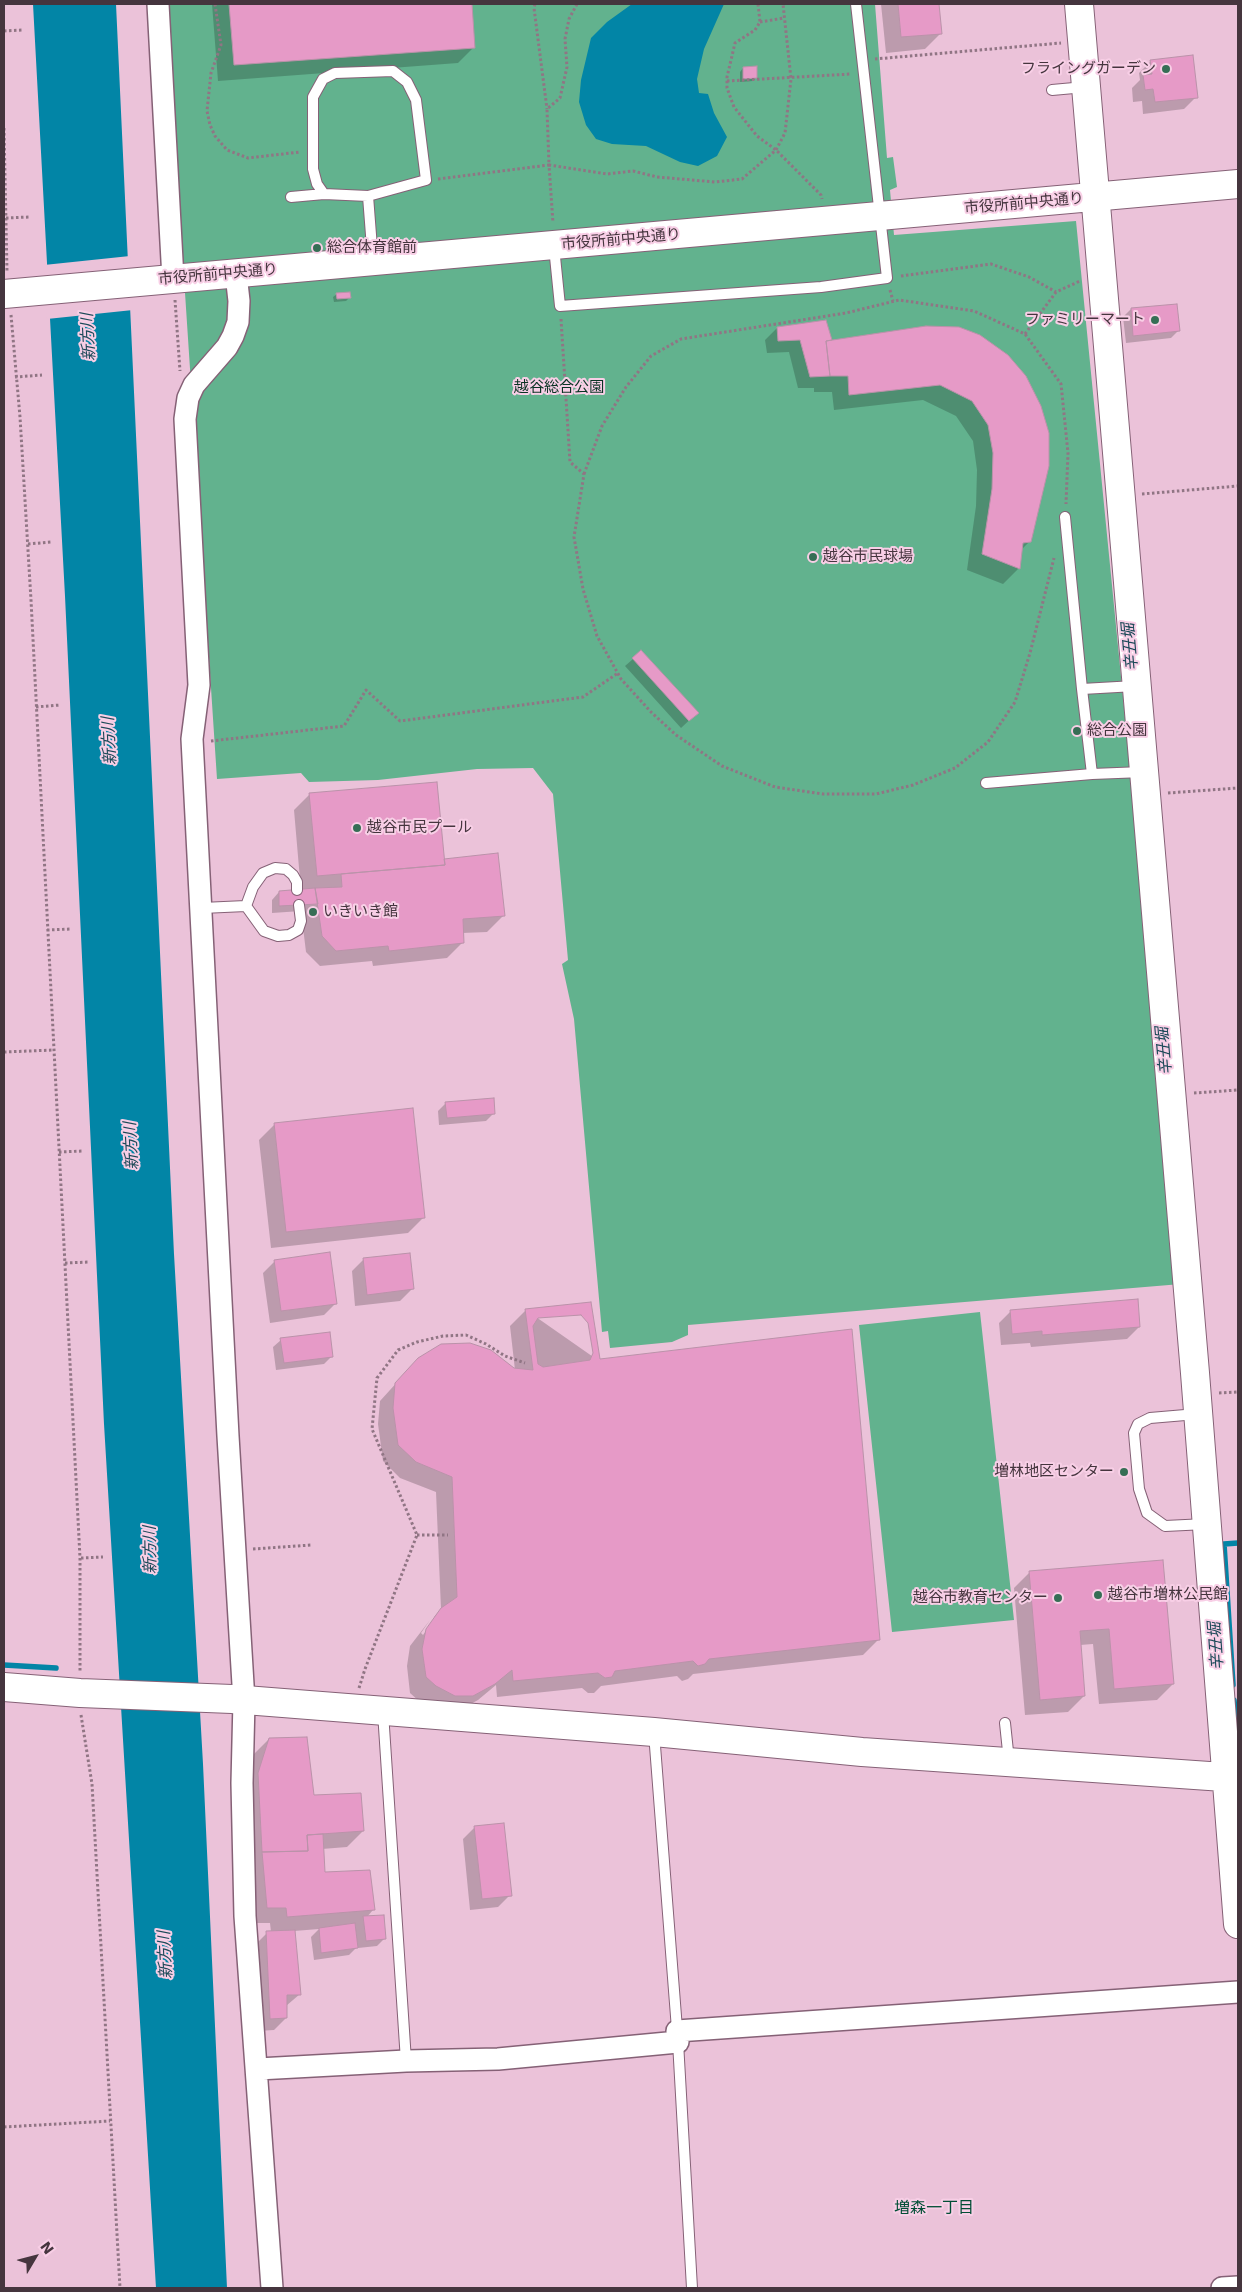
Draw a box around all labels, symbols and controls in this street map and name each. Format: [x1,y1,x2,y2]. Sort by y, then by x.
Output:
place label: フライングガーデン [1021,60,1156,78]
marker: フライングガーデン [1160,63,1172,75]
street label: 市役所前中央通り [963,190,1085,218]
street label: 市役所前中央通り [560,226,682,254]
place label: 総合体育館前 [327,239,417,257]
marker: 総合体育館前 [311,242,323,254]
street label: 市役所前中央通り [157,261,279,289]
place label: ファミリーマート [1025,311,1145,329]
water label: 新方川 [78,313,100,361]
marker: ファミリーマート [1149,314,1161,326]
park label: 越谷総合公園 [514,379,604,397]
place label: 越谷市民球場 [823,548,913,566]
marker: 越谷市民球場 [807,551,819,563]
water label: 辛丑堀 [1119,622,1143,672]
water label: 新方川 [99,717,121,765]
place label: 総合公園 [1087,722,1147,740]
marker: 総合公園 [1071,725,1083,737]
place label: 越谷市民プール [367,819,472,837]
marker: 越谷市民プール [351,822,363,834]
place label: いきいき館 [323,903,398,921]
marker: いきいき館 [307,906,319,918]
water label: 辛丑堀 [1153,1026,1177,1076]
water label: 新方川 [121,1122,143,1170]
place label: 増林地区センター [994,1463,1114,1481]
marker: 増林地区センター [1118,1466,1130,1478]
water label: 新方川 [141,1526,161,1574]
place label: 越谷市増林公民館 [1108,1586,1228,1604]
place label: 越谷市教育センター [913,1589,1048,1607]
marker: 越谷市増林公民館 [1092,1589,1104,1601]
marker: 越谷市教育センター [1052,1592,1064,1604]
water label: 辛丑堀 [1206,1621,1228,1671]
water label: 新方川 [155,1931,177,1979]
district label: 増森一丁目 [894,2199,974,2219]
north arrow [10,2232,60,2282]
text: N [37,2238,57,2257]

